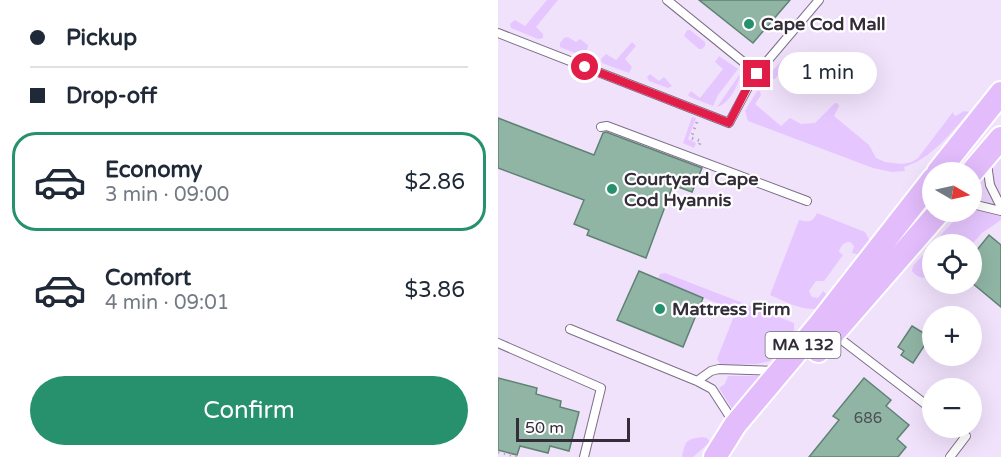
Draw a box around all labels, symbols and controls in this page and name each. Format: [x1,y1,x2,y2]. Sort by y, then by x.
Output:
place label: Cape Cod Mall [761,13,886,35]
marker: Cape Cod Mall [742,17,756,31]
text: Pickup [66,25,137,51]
route start [571,53,598,80]
callout: 1 min [778,53,877,95]
route end [743,60,770,87]
text: 1 min [801,61,854,85]
text: Drop-off [66,83,157,109]
icon: car [33,155,87,209]
text: Economy [105,157,202,183]
north arrow [922,162,982,222]
map controls [922,162,982,438]
place label: Courtyard Cape Cod Hyannis [624,168,758,211]
text: $2.86 [404,169,465,195]
marker: Courtyard Cape Cod Hyannis [605,182,619,196]
text: 3 min · 09:00 [105,183,229,207]
button: locate [922,234,982,294]
icon: car [33,263,87,317]
text: Comfort [105,265,191,291]
text: $3.86 [404,277,465,303]
text: 4 min · 09:01 [105,291,229,315]
place label: Mattress Firm [672,298,790,320]
marker: Mattress Firm [653,302,667,316]
button: + [922,306,982,366]
road number: MA 132 [766,332,840,358]
button: Confirm [30,376,468,445]
button: − [922,378,982,438]
house number: 686 [854,409,882,427]
scale bar [516,415,630,442]
text: 50 m [525,418,564,438]

